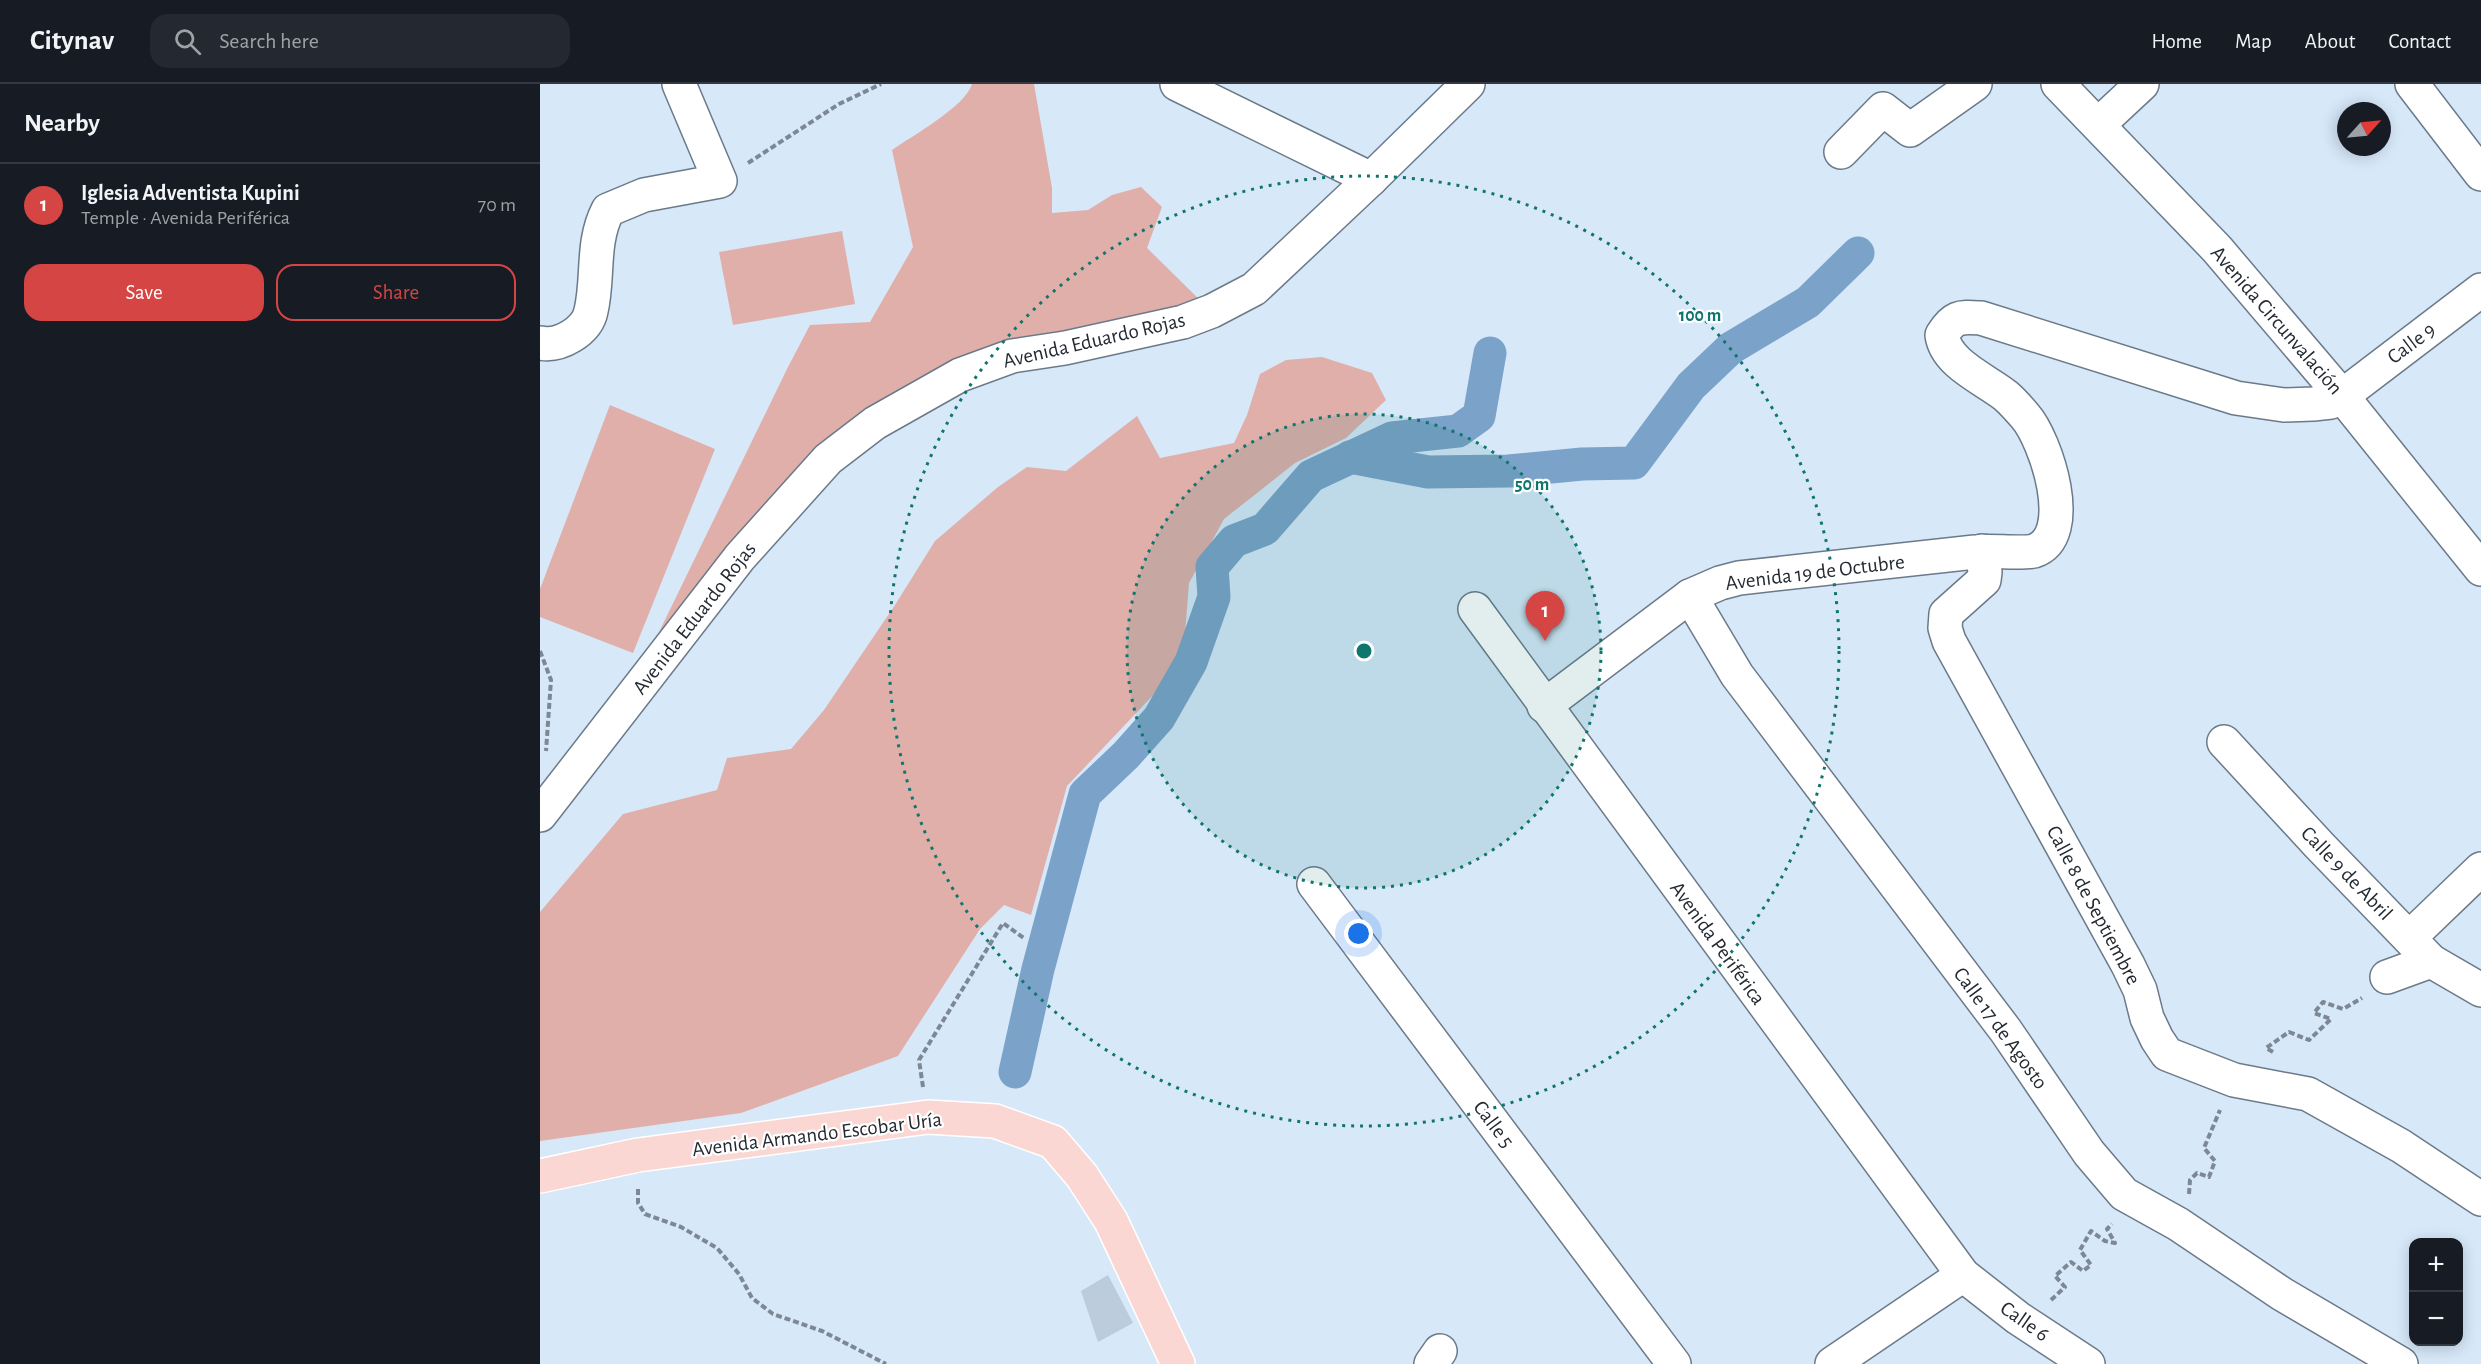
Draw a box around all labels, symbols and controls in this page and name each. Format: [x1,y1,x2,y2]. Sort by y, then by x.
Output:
search box [150,14,570,68]
icon: search [171,25,204,58]
text: Citynav [30,27,114,55]
text: Search here [219,30,319,52]
text: Home [2151,31,2202,52]
text: Map [2235,31,2272,52]
text: About [2305,31,2355,52]
text: Contact [2388,31,2451,52]
north arrow [2337,102,2391,156]
text: Nearby [24,110,100,136]
text: Iglesia Adventista Kupini [81,182,300,204]
text: 1 [40,195,47,215]
text: 70 m [478,195,516,215]
text: Temple · Avenida Periférica [81,208,290,228]
street label: Avenida Circunvalación [2207,242,2347,399]
button: Save [24,264,264,321]
button: Share [276,264,516,321]
text: 100 m [1679,307,1721,325]
street label: Avenida Eduardo Rojas [1001,309,1187,372]
street label: Calle 9 [2383,319,2439,368]
text: 50 m [1515,476,1549,494]
street label: Avenida Eduardo Rojas [629,538,760,698]
street label: Avenida 19 de Octubre [1724,551,1906,594]
pin: 1 [1526,592,1564,641]
centre of rings [1354,641,1374,661]
street label: Calle 8 de Septiembre [2043,822,2144,988]
street label: Calle 9 de Abril [2297,822,2396,924]
street label: Avenida Periférica [1666,878,1769,1009]
your location [1344,919,1373,948]
street label: Calle 17 de Agosto [1950,964,2052,1093]
street label: Calle 5 [1469,1097,1518,1152]
street label: Avenida Armando Escobar Uría [691,1109,943,1160]
map controls [2409,1238,2463,1346]
button: + [2409,1238,2463,1292]
button: − [2409,1292,2463,1346]
street label: Calle 6 [1997,1297,2053,1346]

